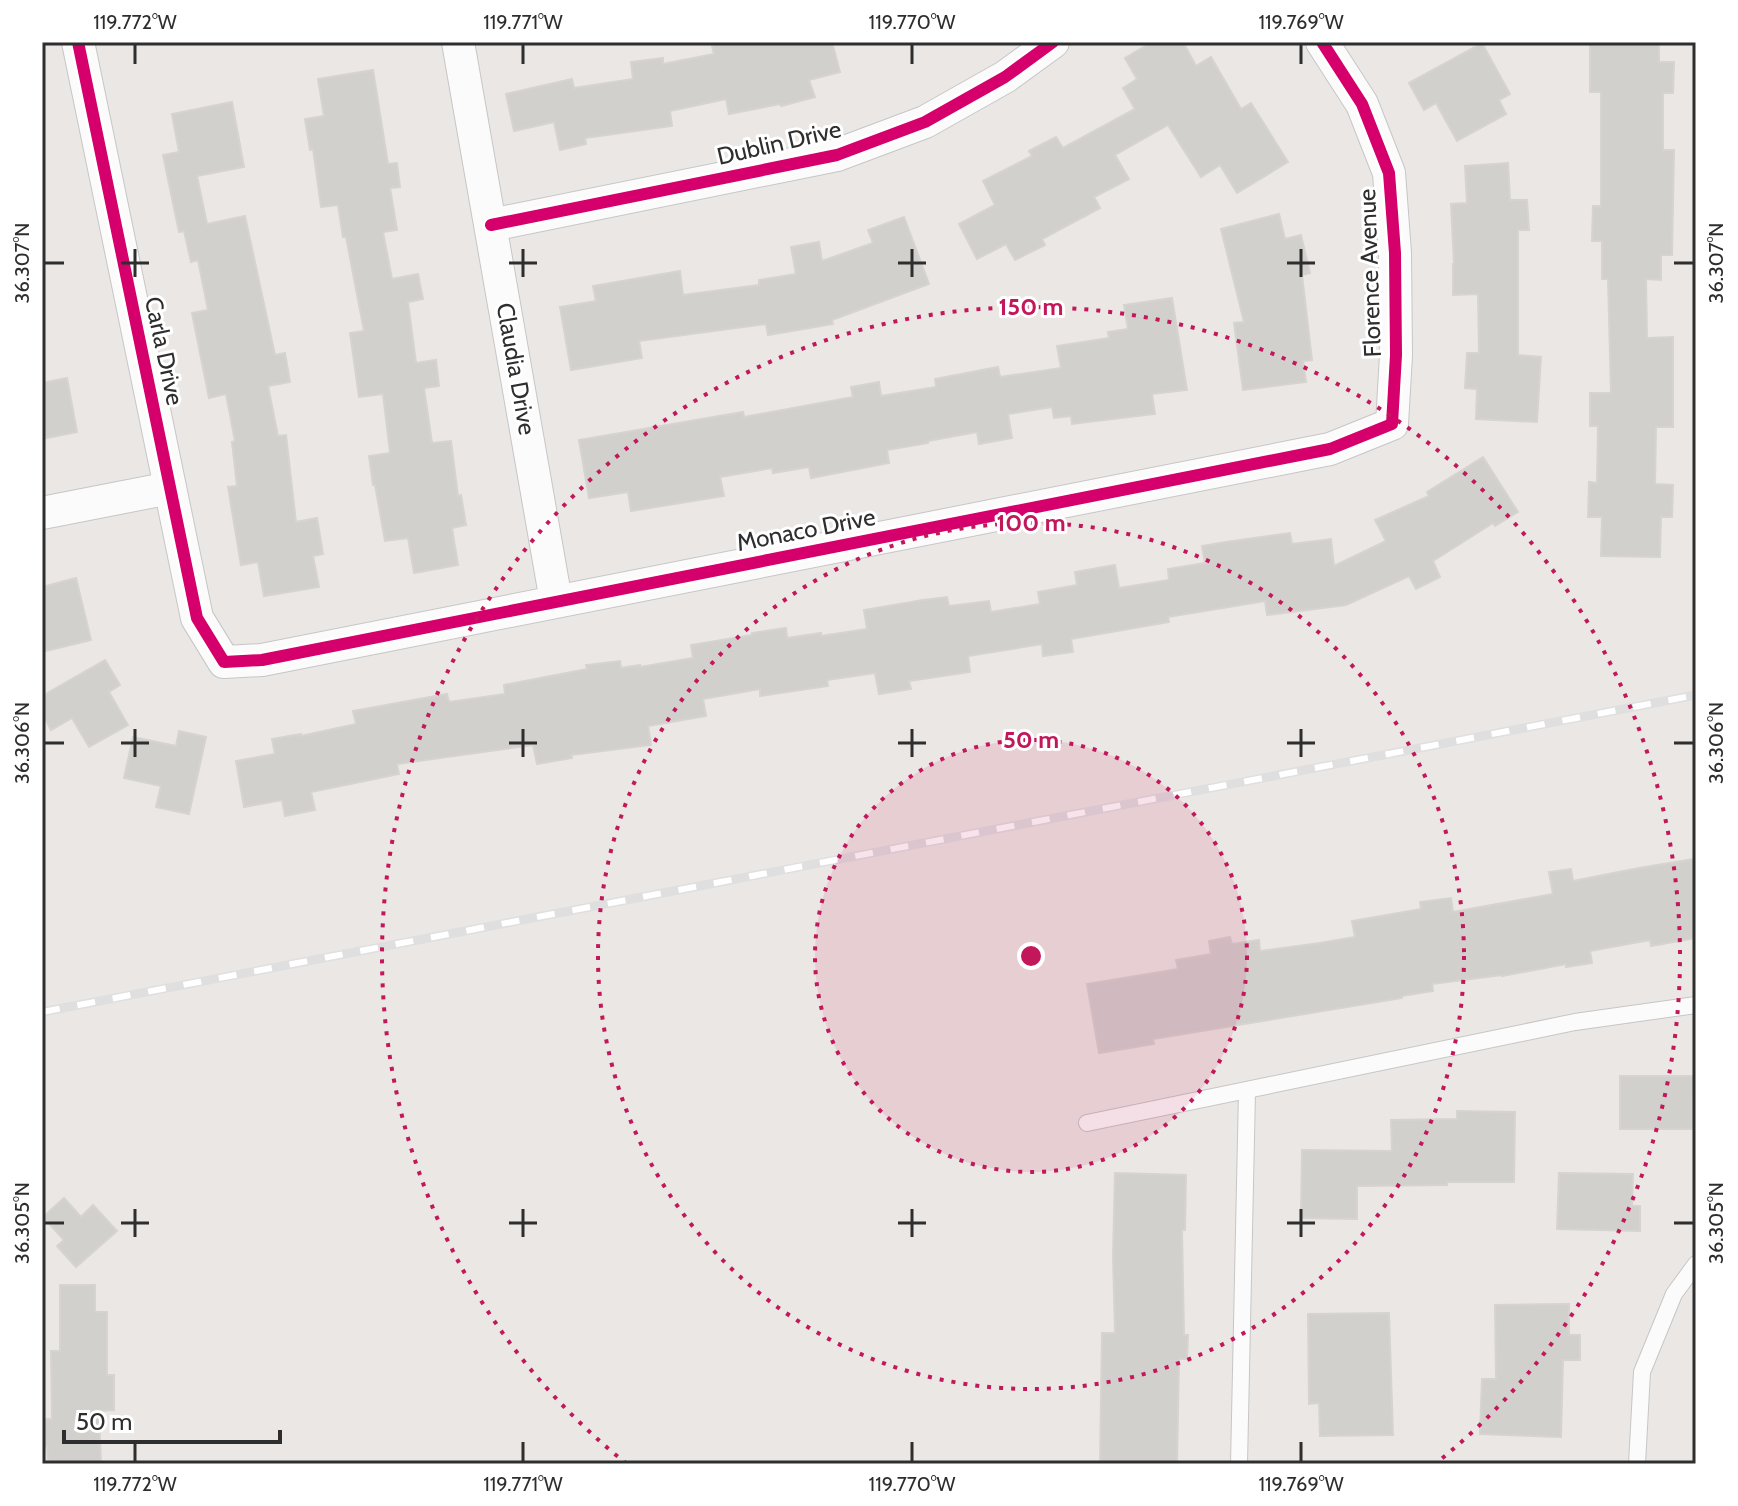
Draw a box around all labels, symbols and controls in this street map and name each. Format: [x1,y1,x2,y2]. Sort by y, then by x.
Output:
text: 119.772°W [93,10,177,34]
text: 119.771°W [483,10,563,34]
text: 119.770°W [869,10,955,34]
text: 119.769°W [1258,10,1344,34]
street label: Dublin Drive [714,114,844,171]
street label: Florence Avenue [1352,188,1387,358]
text: 36.307°N [10,223,34,303]
text: 36.307°N [1704,223,1728,303]
text: 150 m [999,292,1063,321]
street label: Carla Drive [139,294,190,408]
street label: Claudia Drive [491,301,542,437]
street label: Monaco Drive [734,502,878,557]
text: 100 m [996,508,1066,537]
text: 36.306°N [10,702,34,784]
text: 36.306°N [1704,702,1728,784]
text: 50 m [1003,725,1059,754]
centre of rings [1017,942,1045,970]
text: 36.305°N [10,1182,34,1264]
text: 36.305°N [1704,1182,1728,1264]
scale bar [64,1394,280,1444]
text: 50 m [76,1407,132,1436]
text: 119.772°W [93,1472,177,1496]
text: 119.771°W [483,1472,563,1496]
text: 119.770°W [869,1472,955,1496]
text: 119.769°W [1258,1472,1344,1496]

